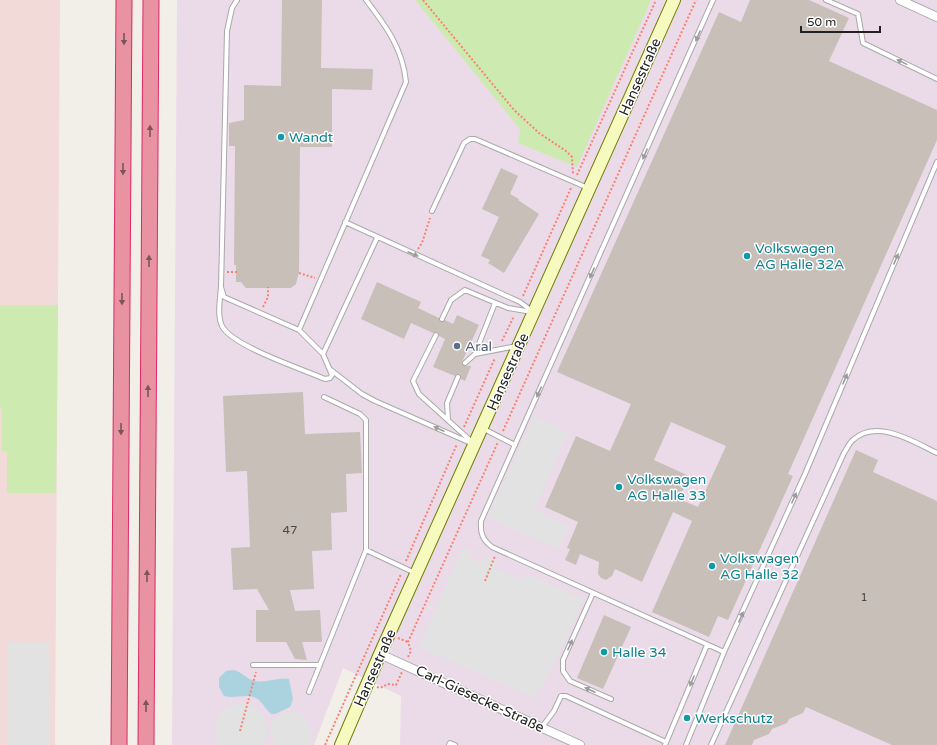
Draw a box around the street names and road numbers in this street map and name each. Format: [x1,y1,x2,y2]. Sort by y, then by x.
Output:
street label: Hansestraße [615,35,665,119]
street label: Hansestraße [483,330,533,414]
street label: Hansestraße [350,626,400,710]
street label: Carl-Giesecke-Straße [413,662,547,736]

